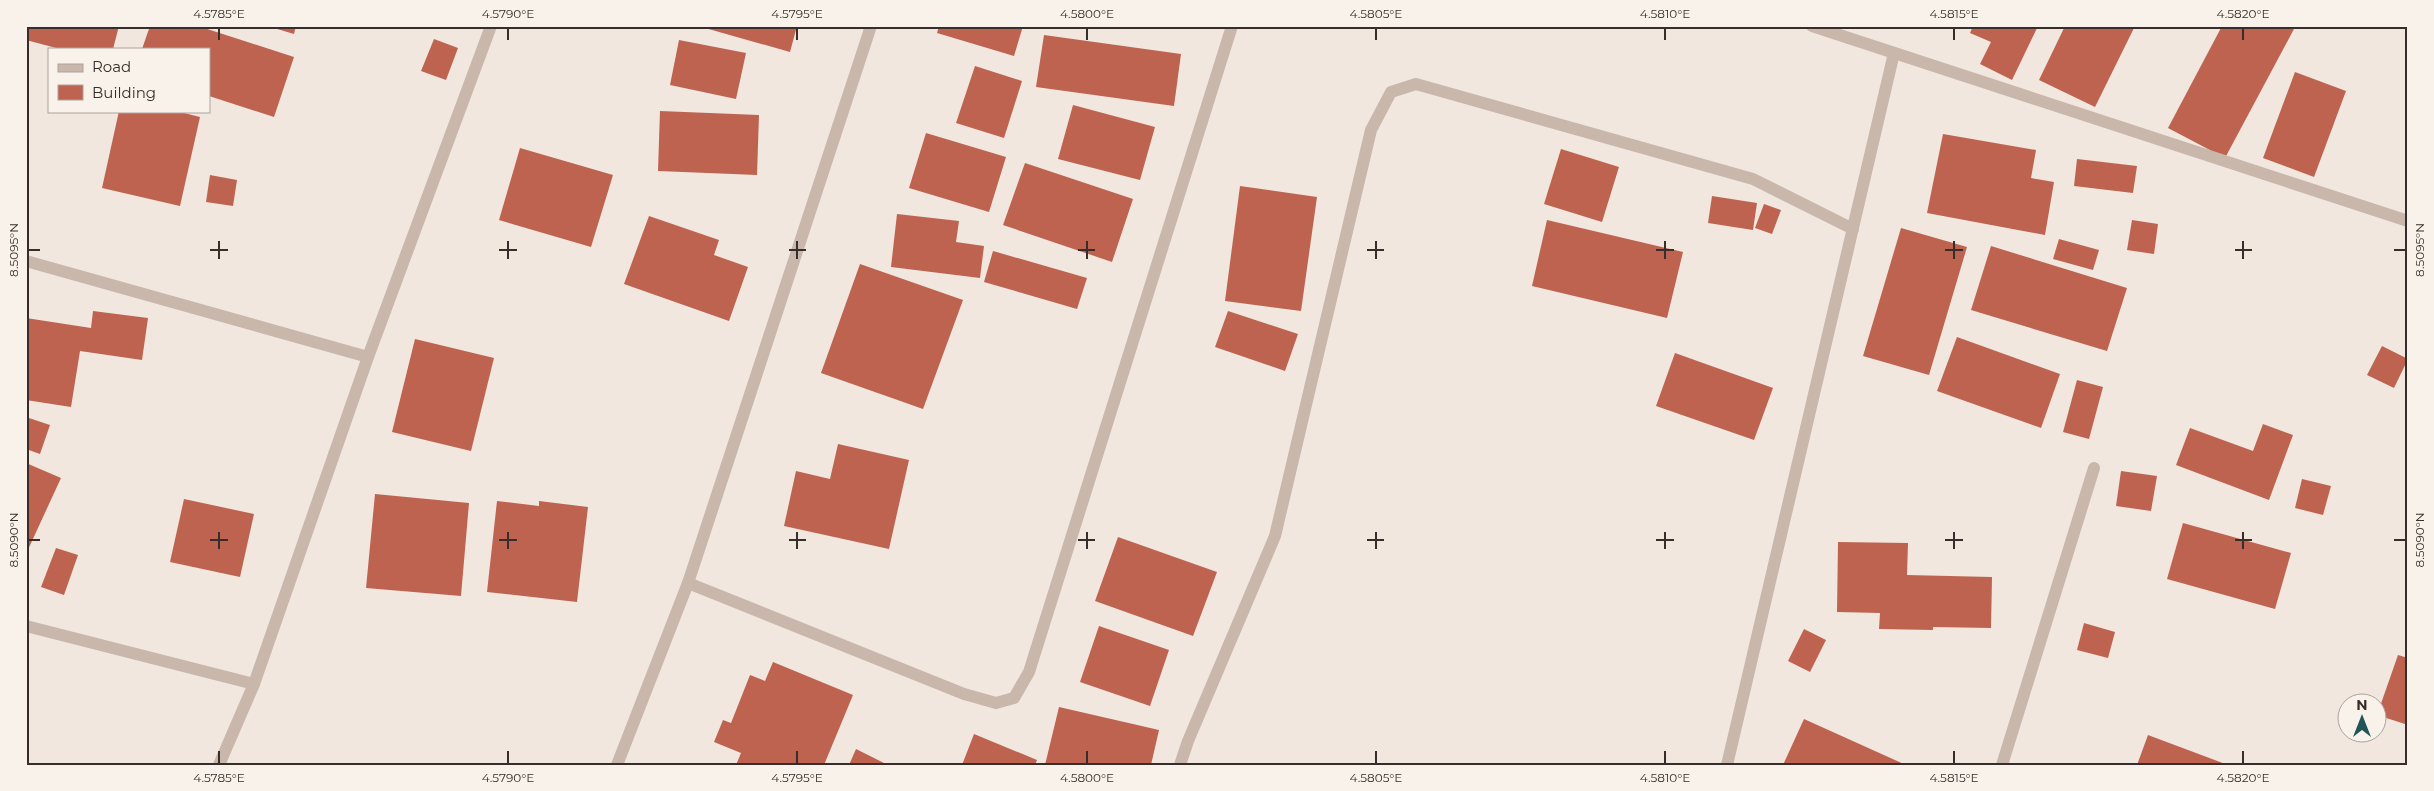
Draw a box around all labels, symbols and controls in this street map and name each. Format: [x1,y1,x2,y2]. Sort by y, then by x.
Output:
text: 4.5785°E [193,6,245,21]
text: 4.5790°E [482,6,534,21]
text: 4.5795°E [771,6,823,21]
text: 4.5800°E [1060,6,1114,21]
text: 4.5805°E [1350,6,1402,21]
text: 4.5810°E [1640,6,1690,21]
text: 4.5815°E [1929,6,1979,21]
text: 4.5820°E [2217,6,2269,21]
legend [48,48,210,112]
text: Road [92,57,131,76]
text: Building [92,83,156,102]
text: 8.5095°N [6,223,21,277]
text: 8.5095°N [2412,223,2427,277]
text: 8.5090°N [6,512,21,568]
text: 8.5090°N [2412,512,2427,568]
north arrow [2336,694,2386,744]
text: N [2356,696,2368,714]
text: 4.5785°E [193,770,245,785]
text: 4.5790°E [482,770,534,785]
text: 4.5795°E [771,770,823,785]
text: 4.5800°E [1060,770,1114,785]
text: 4.5805°E [1350,770,1402,785]
text: 4.5810°E [1640,770,1690,785]
text: 4.5815°E [1929,770,1979,785]
text: 4.5820°E [2217,770,2269,785]

